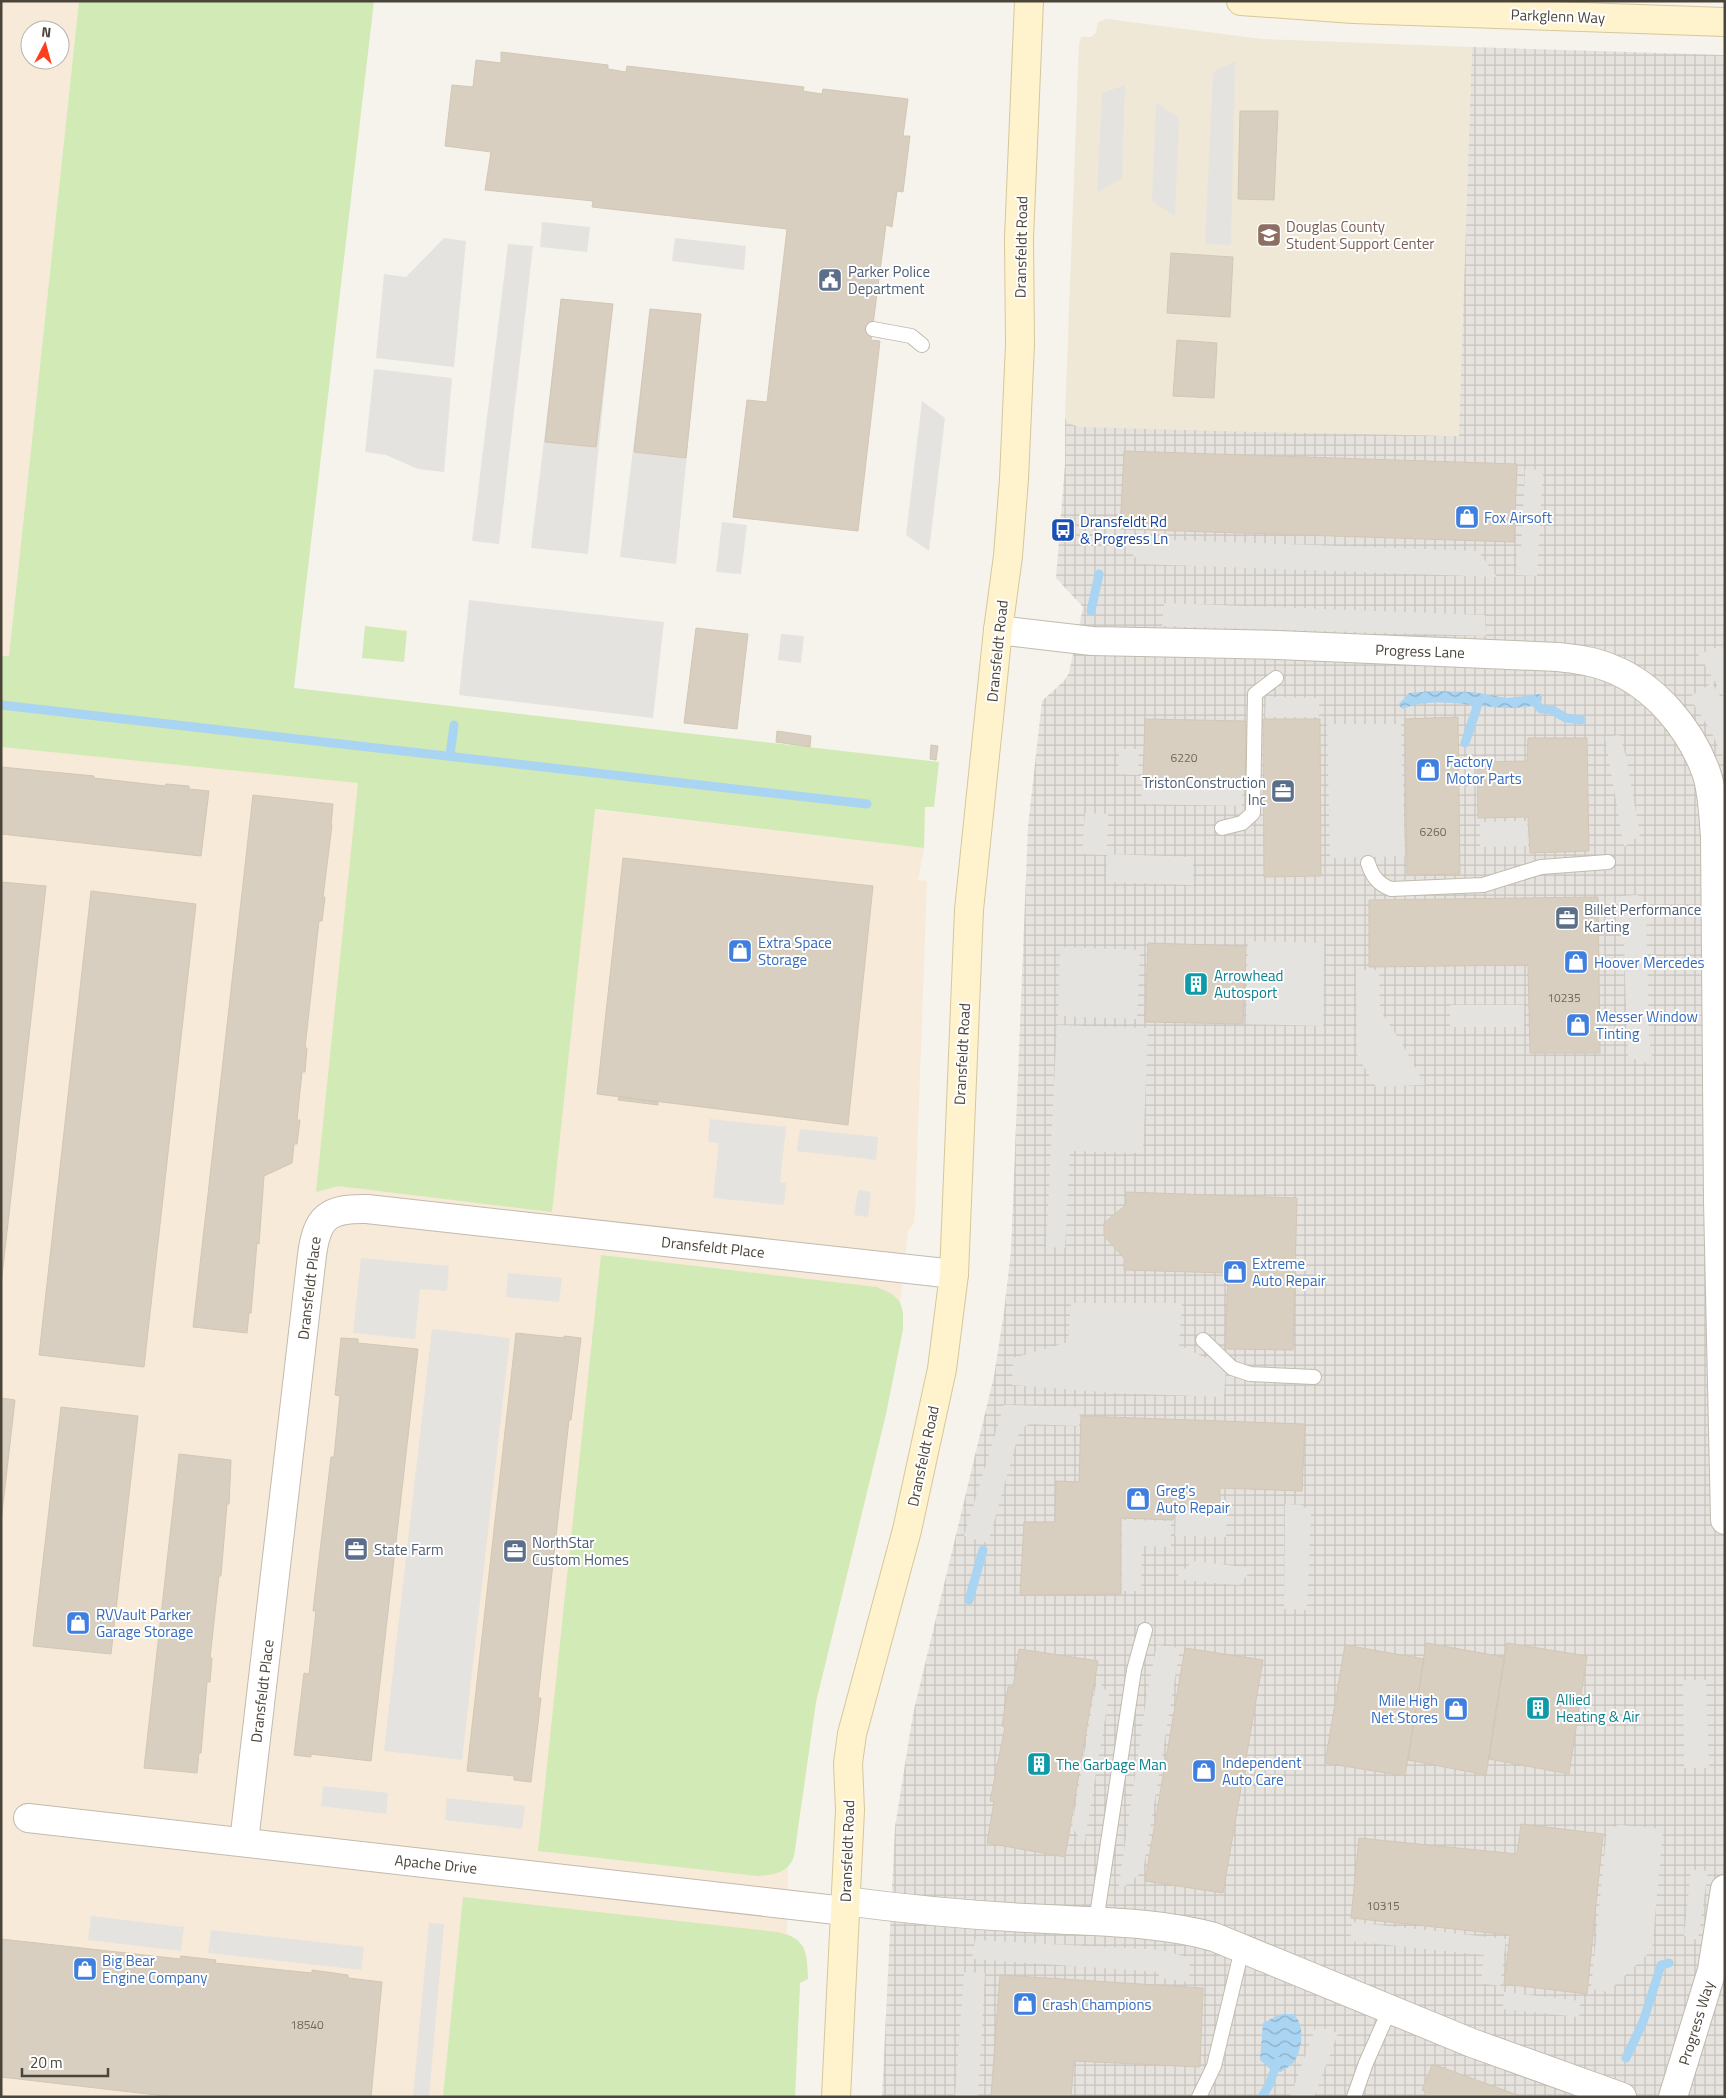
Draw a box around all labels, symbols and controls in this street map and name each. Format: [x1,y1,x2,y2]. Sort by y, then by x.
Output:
street label: Parkglenn Way [1510,3,1606,29]
north arrow [20,20,70,70]
text: N [40,21,52,43]
street label: Dransfeldt Road [1009,196,1033,298]
place label: Douglas County Student Support Center [1286,215,1435,255]
school or university icon: Douglas County Student Support Center [1256,222,1282,248]
place label: Parker Police Department [848,260,930,300]
public building icon: Parker Police Department [817,267,843,293]
shop icon: Fox Airsoft [1454,504,1480,530]
place label: Fox Airsoft [1484,506,1553,529]
place label: Dransfeldt Rd & Progress Ln [1080,510,1168,550]
bus stop icon: Dransfeldt Rd & Progress Ln [1050,517,1076,543]
street label: Dransfeldt Road [980,599,1014,703]
street label: Progress Lane [1375,638,1465,664]
house number: 6220 [1171,748,1198,767]
place label: Factory Motor Parts [1446,750,1522,790]
shop icon: Factory Motor Parts [1415,757,1441,783]
place label: TristonConstruction Inc [1142,771,1266,811]
office icon: TristonConstruction Inc [1270,778,1296,804]
house number: 6260 [1420,822,1447,841]
place label: Billet Performance Karting [1584,898,1701,938]
office icon: Billet Performance Karting [1554,905,1580,931]
place label: Extra Space Storage [758,931,832,971]
shop icon: Extra Space Storage [727,938,753,964]
shop icon: Hoover Mercedes [1563,949,1589,975]
place label: Hoover Mercedes [1594,951,1705,974]
place label: Arrowhead Autosport [1214,964,1284,1004]
building icon: Arrowhead Autosport [1183,971,1209,997]
house number: 10235 [1547,988,1581,1007]
street label: Dransfeldt Road [948,1002,976,1106]
place label: Messer Window Tinting [1596,1005,1698,1045]
shop icon: Messer Window Tinting [1565,1012,1591,1038]
street label: Dransfeldt Place [660,1230,766,1264]
street label: Dransfeldt Place [291,1235,327,1341]
place label: Extreme Auto Repair [1252,1252,1326,1292]
shop icon: Extreme Auto Repair [1222,1259,1248,1285]
street label: Dransfeldt Road [901,1404,945,1508]
place label: Greg's Auto Repair [1156,1479,1230,1519]
shop icon: Greg's Auto Repair [1125,1486,1151,1512]
place label: NorthStar Custom Homes [532,1531,629,1571]
office icon: State Farm [343,1536,369,1562]
place label: State Farm [374,1538,444,1561]
office icon: NorthStar Custom Homes [502,1538,528,1564]
place label: RVVault Parker Garage Storage [96,1603,193,1643]
shop icon: RVVault Parker Garage Storage [65,1610,91,1636]
street label: Dransfeldt Place [244,1638,280,1744]
place label: Allied Heating & Air [1556,1688,1640,1728]
place label: Mile High Net Stores [1371,1689,1438,1729]
building icon: Allied Heating & Air [1525,1695,1551,1721]
shop icon: Mile High Net Stores [1443,1696,1469,1722]
building icon: The Garbage Man [1026,1751,1052,1777]
place label: Independent Auto Care [1222,1751,1302,1791]
place label: The Garbage Man [1056,1753,1167,1776]
shop icon: Independent Auto Care [1191,1758,1217,1784]
street label: Dransfeldt Road [834,1799,860,1903]
street label: Apache Drive [394,1848,478,1880]
house number: 10315 [1366,1896,1400,1915]
place label: Big Bear Engine Company [102,1949,207,1989]
shop icon: Big Bear Engine Company [72,1956,98,1982]
street label: Progress Way [1672,1978,1720,2068]
shop icon: Crash Champions [1012,1991,1038,2017]
place label: Crash Champions [1042,1993,1152,2016]
house number: 18540 [290,2015,324,2034]
scale bar [22,2046,109,2078]
text: 20 m [30,2051,63,2074]

